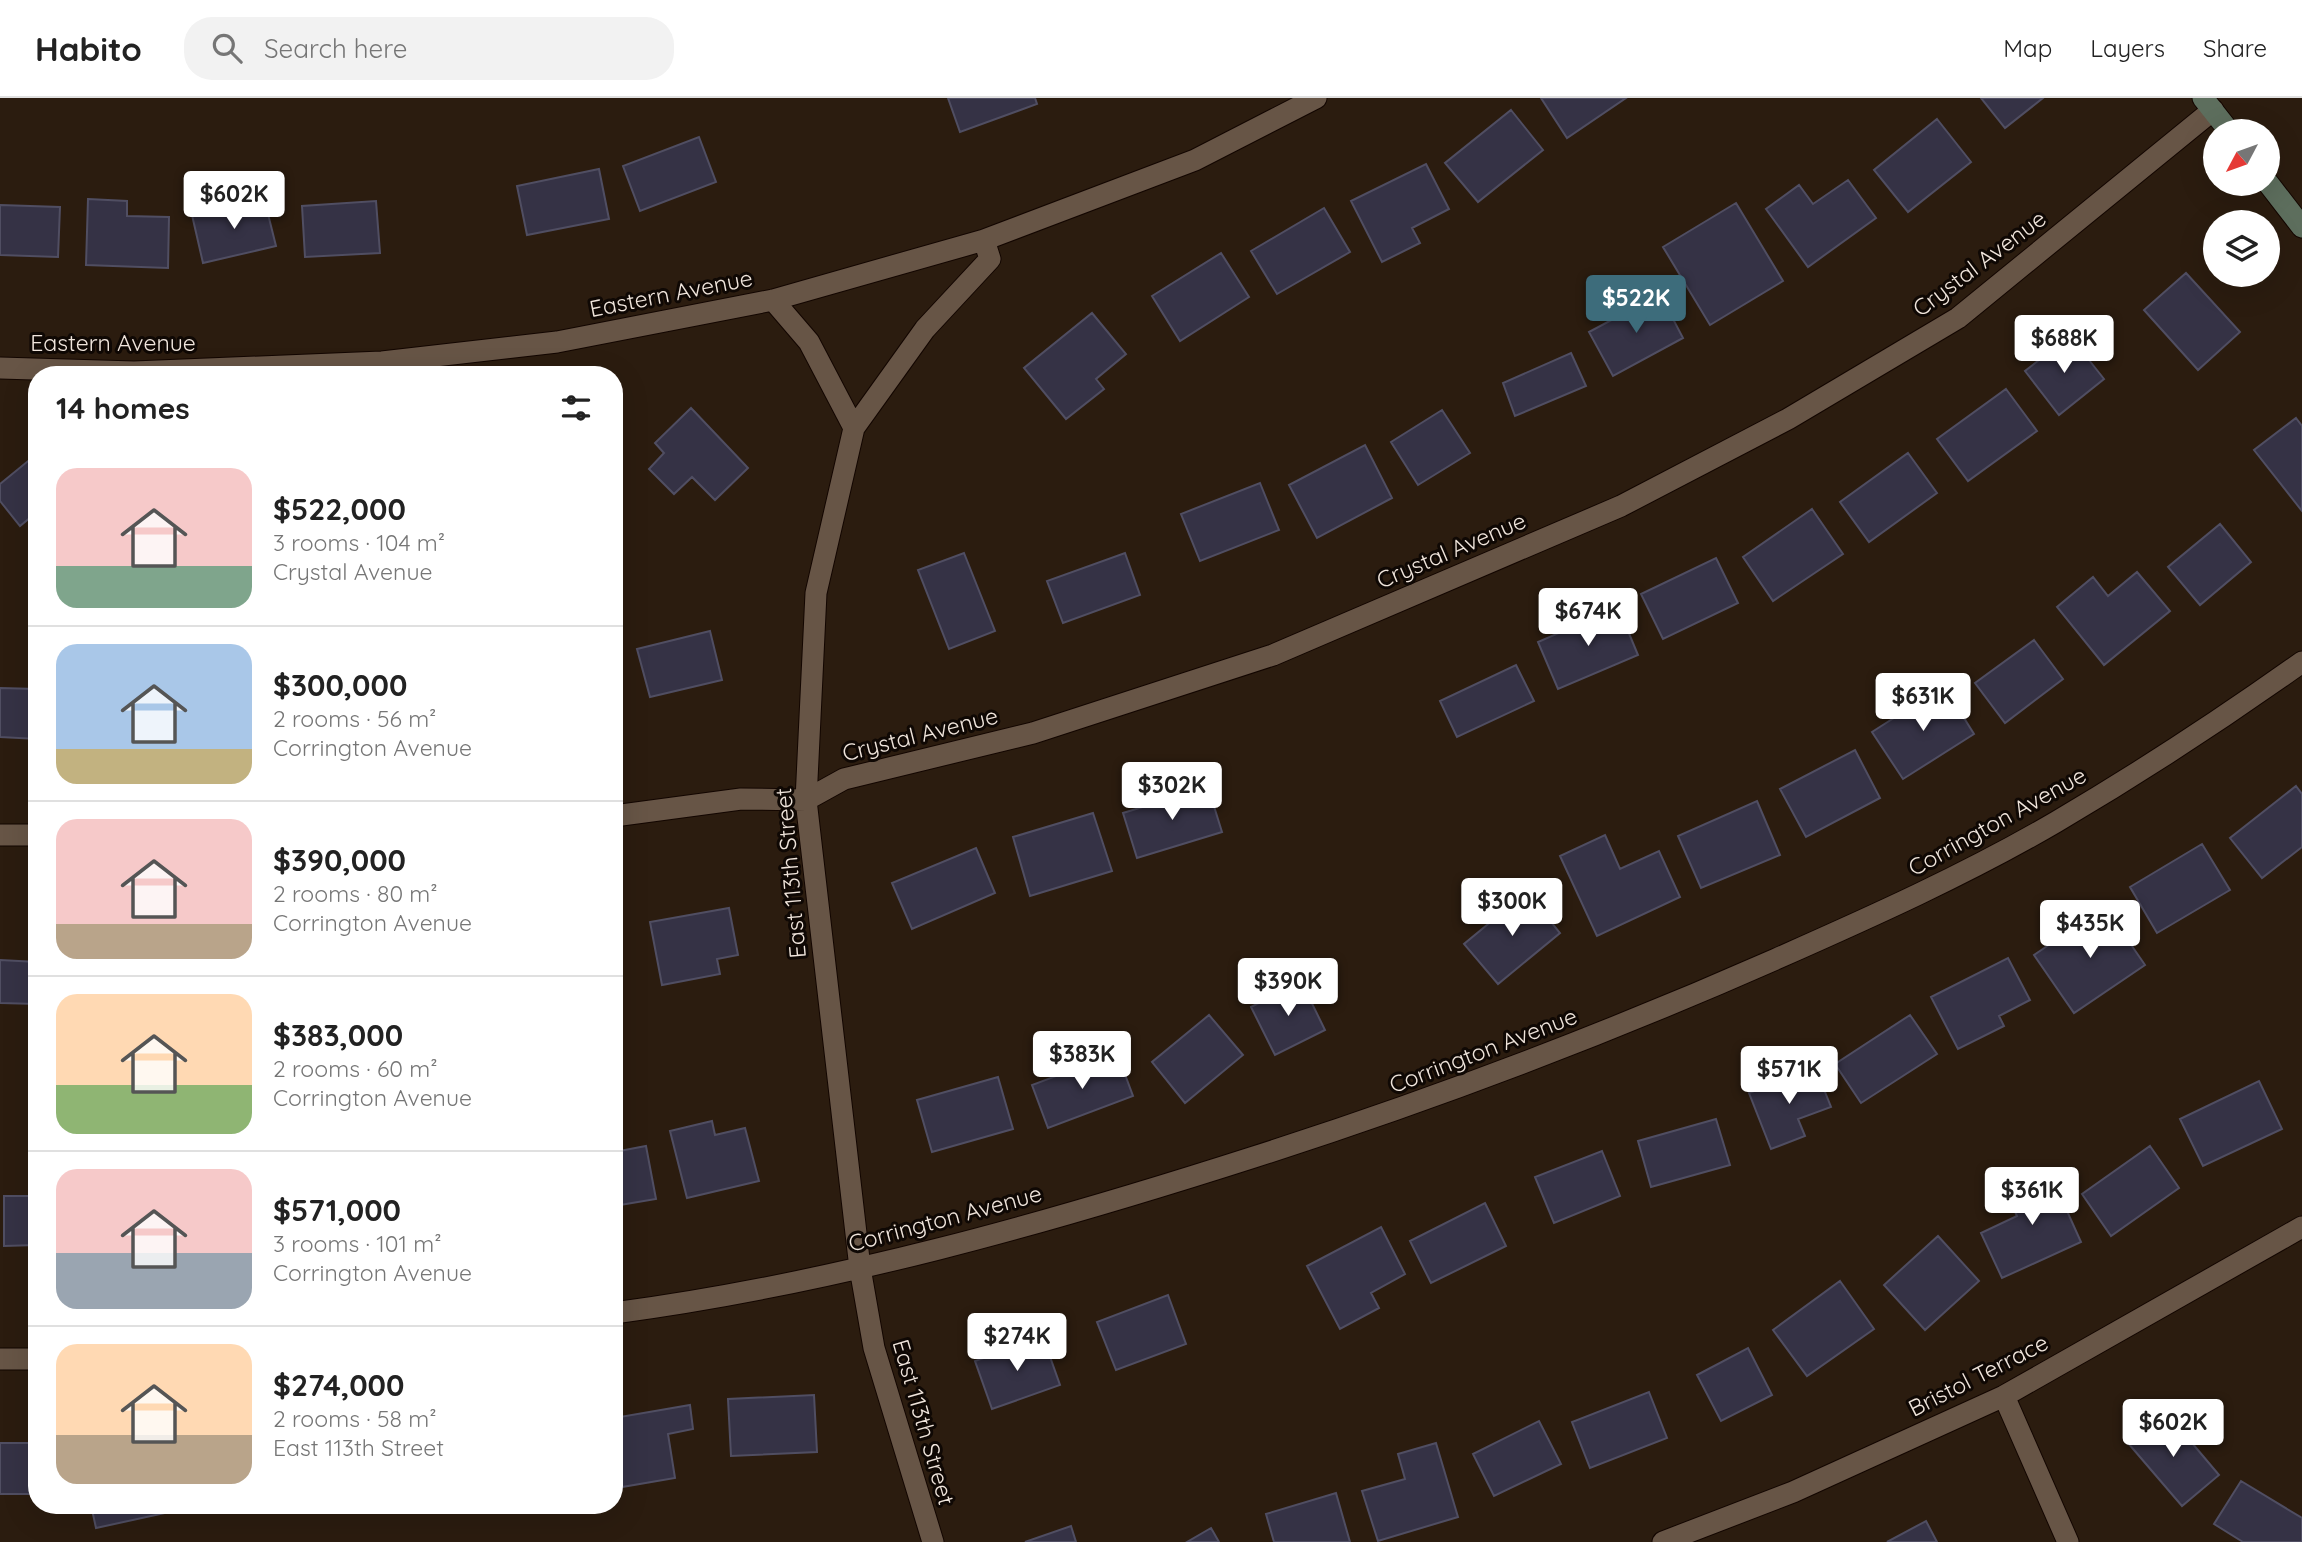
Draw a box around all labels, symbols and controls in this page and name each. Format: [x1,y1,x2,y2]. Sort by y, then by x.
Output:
search box [184,17,674,80]
text: Habito [35,28,142,69]
icon: search [208,29,246,67]
text: Search here [264,32,407,65]
text: Map [2003,33,2052,63]
text: Layers [2090,33,2165,63]
text: Share [2203,33,2267,63]
north arrow [2203,119,2280,196]
map controls [2203,119,2280,287]
pin: $602K [185,172,283,231]
text: $602K [200,179,268,208]
street label: Crystal Avenue [1907,203,2051,323]
button: layers [2203,210,2280,287]
street label: Eastern Avenue [587,263,755,323]
pin: $522K [1587,275,1685,335]
text: $522K [1602,283,1670,312]
pin: $688K [2015,316,2113,375]
text: $688K [2031,323,2097,352]
street label: Eastern Avenue [30,328,196,357]
text: 14 homes [56,389,190,427]
icon: filters [557,389,595,427]
text: $522,000 [273,490,406,528]
icon: home [112,496,196,580]
street label: Crystal Avenue [1372,505,1530,595]
text: 3 rooms · 104 m² [273,528,445,557]
text: Crystal Avenue [273,557,432,586]
pin: $674K [1539,588,1637,648]
text: $674K [1555,596,1621,625]
text: $300,000 [273,666,407,704]
icon: home [112,672,196,756]
pin: $631K [1874,674,1972,733]
text: $631K [1892,681,1954,710]
street label: Crystal Avenue [839,701,1001,767]
text: 2 rooms · 56 m² [273,704,436,733]
text: Corrington Avenue [273,733,472,762]
street label: Corrington Avenue [1903,760,2091,882]
pin: $302K [1123,762,1221,822]
text: $302K [1138,770,1206,799]
street label: East 113th Street [768,786,812,959]
text: $390,000 [273,841,406,879]
icon: home [112,847,196,931]
pin: $300K [1463,878,1561,938]
text: 2 rooms · 80 m² [273,879,438,908]
text: $300K [1477,886,1547,915]
pin: $435K [2041,900,2139,960]
text: Corrington Avenue [273,908,472,937]
text: $435K [2056,908,2124,937]
pin: $390K [1239,958,1337,1018]
text: $390K [1254,966,1322,995]
street label: Corrington Avenue [1385,1001,1581,1099]
text: $383,000 [273,1016,403,1054]
icon: home [112,1022,196,1106]
pin: $383K [1033,1032,1131,1091]
text: $383K [1049,1039,1115,1068]
pin: $571K [1740,1046,1838,1106]
text: 2 rooms · 60 m² [273,1054,438,1083]
text: $571K [1757,1054,1821,1083]
text: Corrington Avenue [273,1083,472,1112]
pin: $361K [1983,1168,2081,1227]
text: $361K [2001,1175,2063,1204]
street label: Corrington Avenue [845,1178,1045,1258]
text: $571,000 [273,1191,401,1229]
icon: home [112,1197,196,1281]
text: 3 rooms · 101 m² [273,1229,442,1258]
text: Corrington Avenue [273,1258,472,1287]
pin: $274K [968,1314,1066,1373]
text: $274K [983,1321,1051,1350]
street label: Bristol Terrace [1903,1327,2053,1423]
street label: East 113th Street [887,1336,962,1508]
text: $274,000 [273,1366,404,1404]
icon: home [112,1372,196,1456]
pin: $602K [2124,1400,2222,1459]
text: 2 rooms · 58 m² [273,1404,436,1433]
text: $602K [2139,1407,2207,1436]
text: East 113th Street [273,1433,444,1462]

